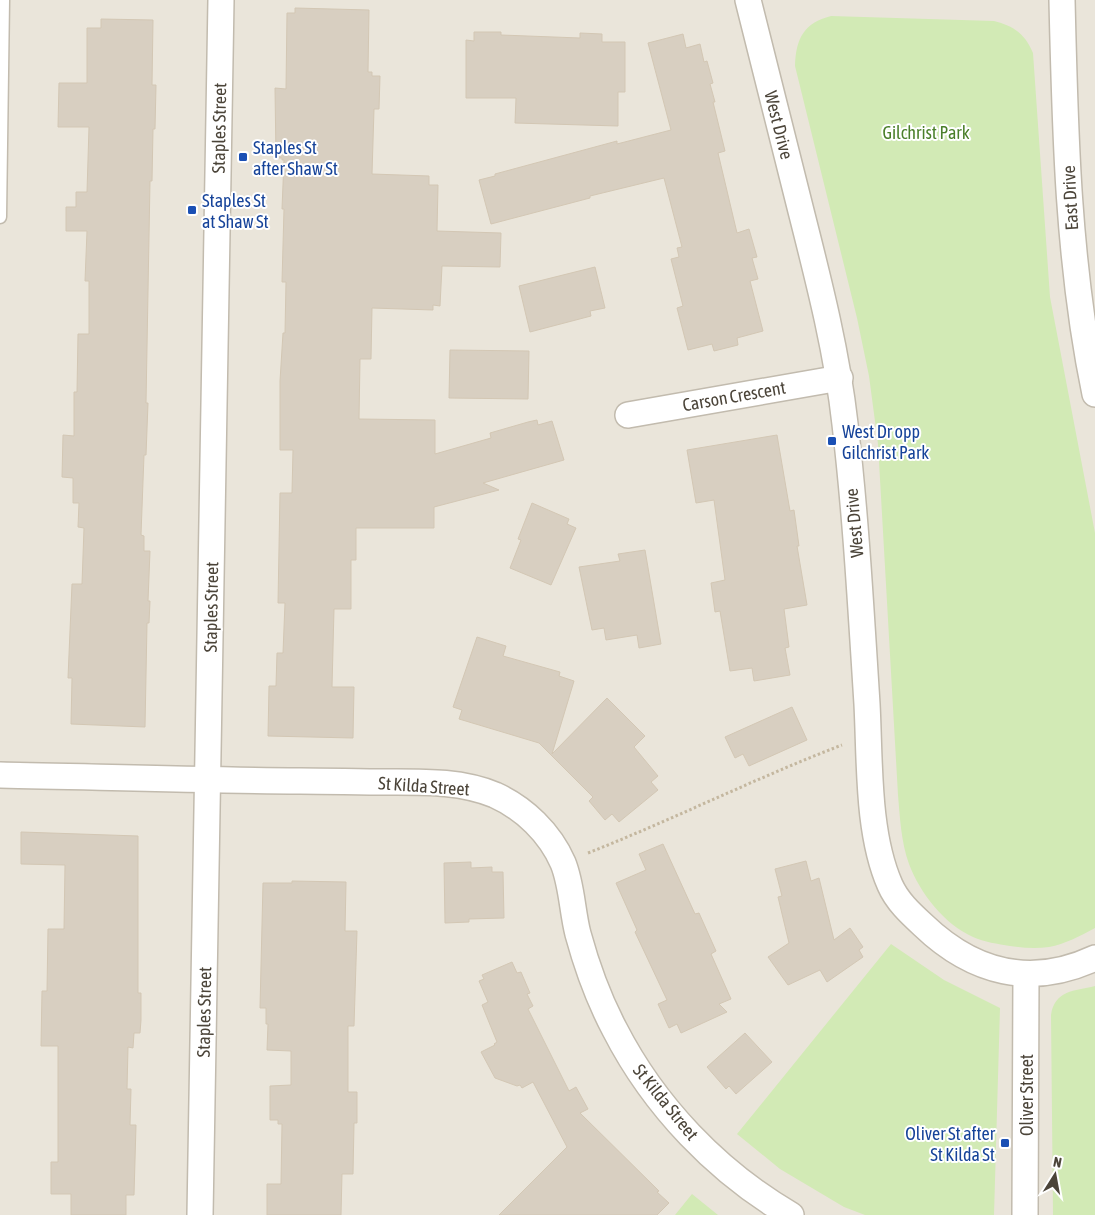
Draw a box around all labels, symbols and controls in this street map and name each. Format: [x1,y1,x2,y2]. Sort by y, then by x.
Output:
street label: Staples Street [208,82,230,174]
street label: West Drive [760,89,798,161]
park label: Gilchrist Park [882,122,970,143]
place label: Staples St after Shaw St [253,137,338,179]
marker: Staples St after Shaw St [237,151,249,163]
street label: East Drive [1058,165,1082,231]
place label: Staples St at Shaw St [202,190,269,232]
marker: Staples St at Shaw St [186,204,198,216]
street label: Carson Crescent [681,377,787,415]
place label: West Dr opp Gilchrist Park [842,421,929,463]
marker: West Dr opp Gilchrist Park [826,435,838,447]
street label: West Drive [841,487,867,559]
street label: Staples Street [200,561,222,653]
street label: St Kilda Street [378,772,470,800]
street label: Staples Street [193,966,215,1058]
street label: Oliver Street [1016,1054,1037,1136]
street label: St Kilda Street [629,1060,703,1144]
place label: Oliver St after St Kilda St [905,1123,996,1165]
marker: Oliver St after St Kilda St [999,1137,1011,1149]
north arrow [1030,1150,1080,1200]
text: N [1052,1154,1063,1171]

